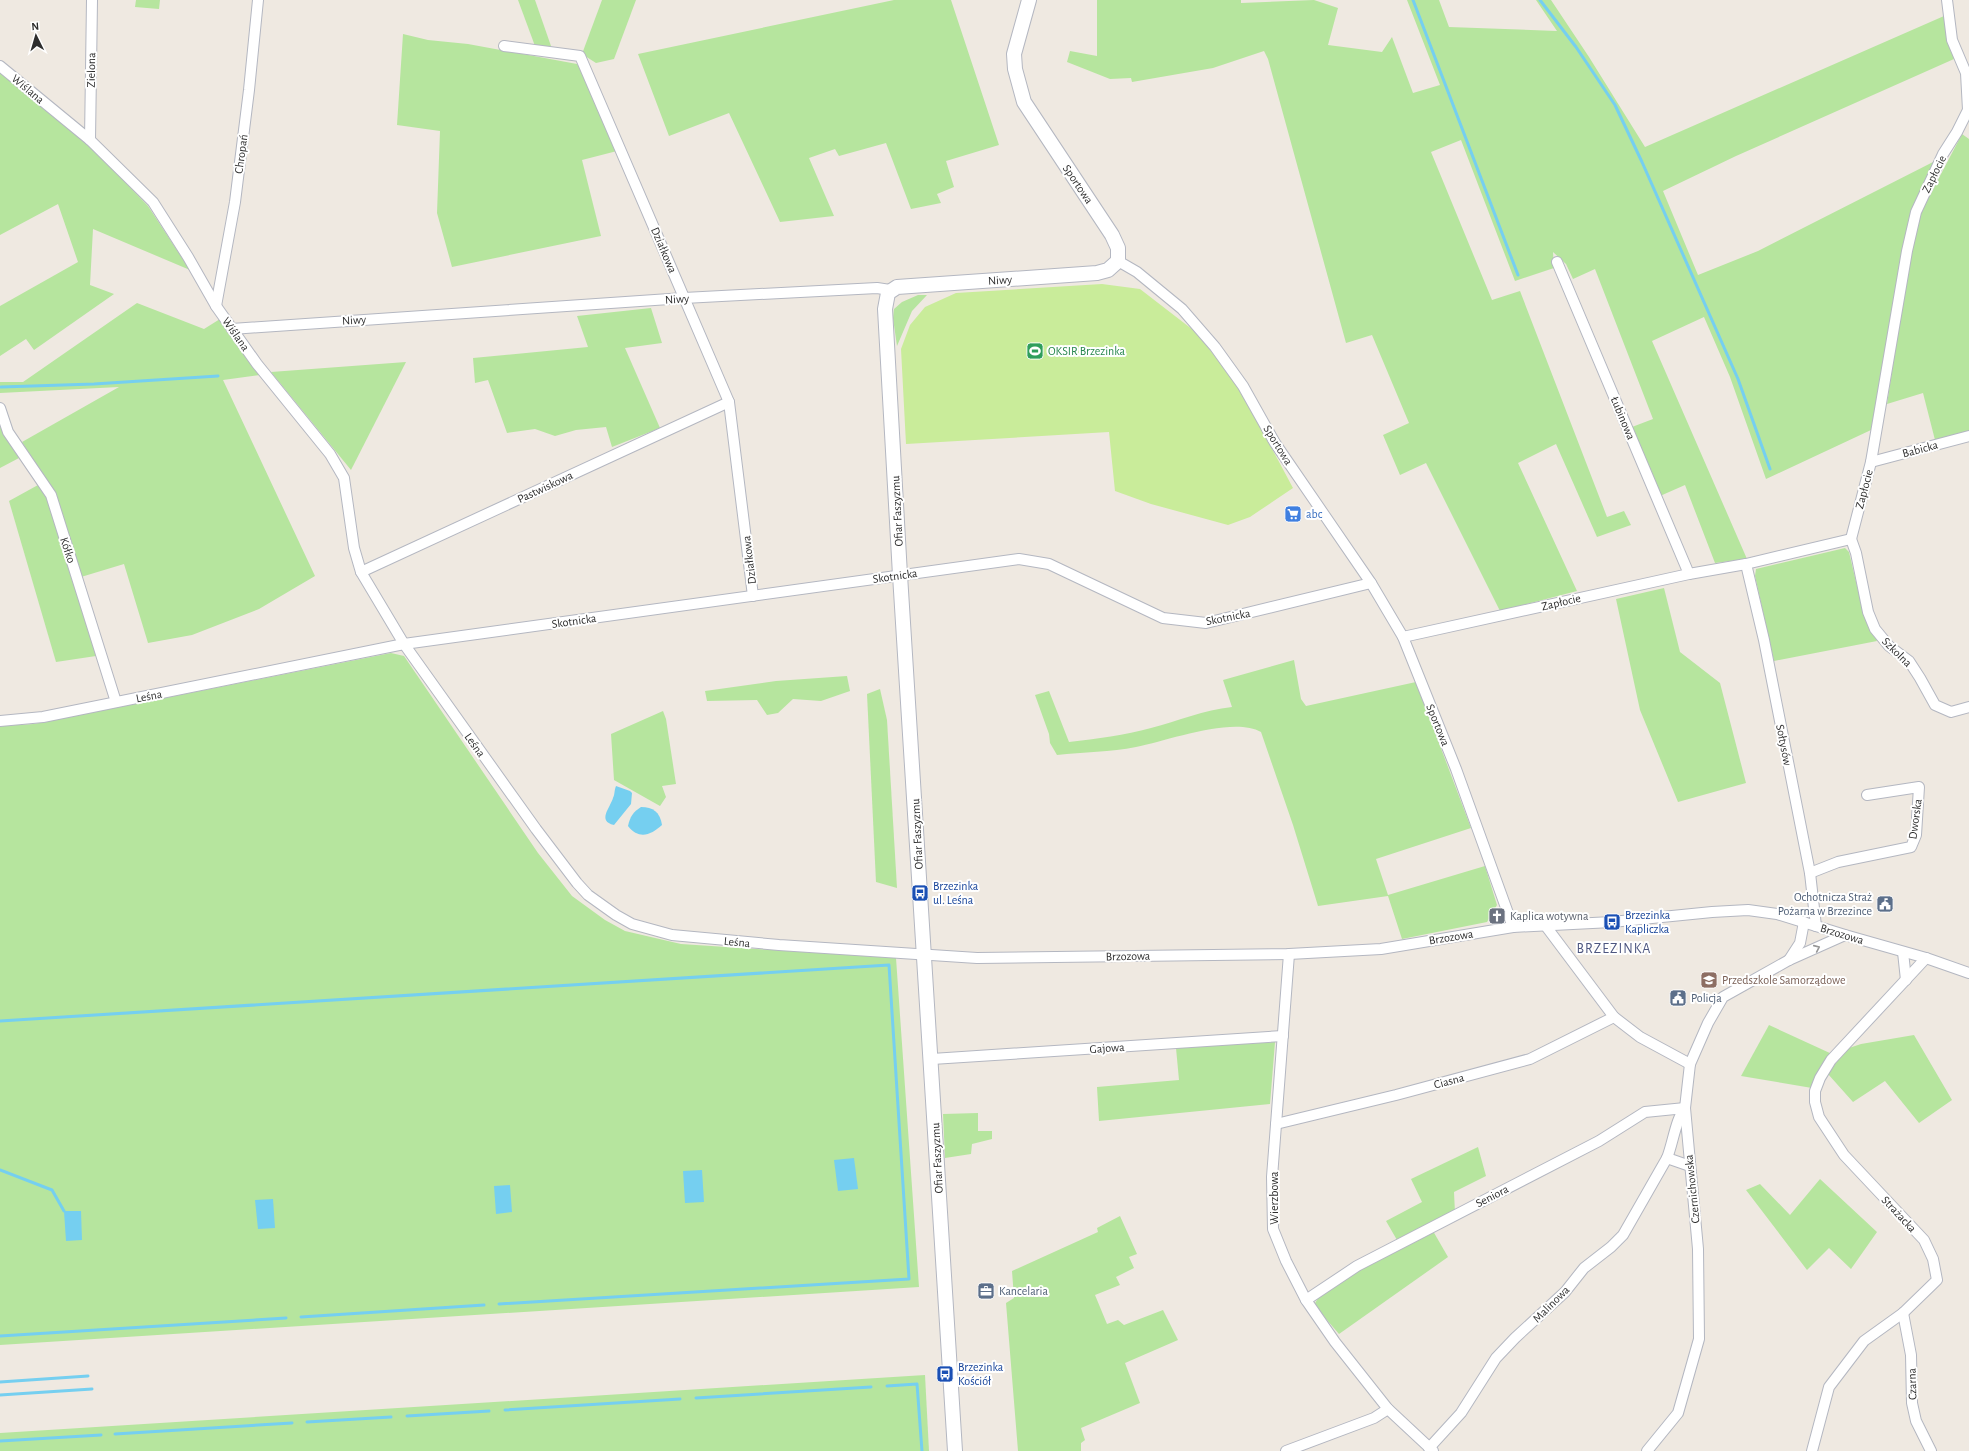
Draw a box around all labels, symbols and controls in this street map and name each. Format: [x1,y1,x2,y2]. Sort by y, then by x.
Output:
north arrow [16,16,56,56]
text: N [31,21,39,32]
street label: Zielona [85,52,97,88]
street label: Wiślana [10,72,47,106]
street label: Chropań [232,133,250,175]
street label: Zapłocie [1920,153,1948,195]
street label: Sportowa [1061,162,1096,206]
street label: Działkowa [649,225,679,275]
street label: Niwy [987,273,1013,288]
street label: Niwy [664,292,690,307]
street label: Niwy [341,313,367,328]
street label: Wiślana [220,315,252,353]
sports icon: OKSIR Brzezinka [1025,341,1045,361]
place label: OKSIR Brzezinka [1048,345,1125,357]
street label: Łubinowa [1609,395,1638,442]
street label: Sportowa [1261,423,1295,467]
street label: Babicka [1901,438,1940,460]
street label: Zapłocie [1853,468,1875,510]
street label: Pastwiskowa [515,469,575,505]
street label: Ofiar Faszyzmu [889,475,906,547]
supermarket icon: abc [1283,504,1303,524]
place label: abc [1306,508,1323,520]
street label: Działkowa [740,535,758,585]
street label: Kółko [58,536,78,565]
street label: Skotnicka [872,567,919,585]
street label: Zapłocie [1540,592,1582,612]
street label: Skotnicka [1205,607,1252,627]
street label: Skotnicka [551,612,598,630]
street label: Szkolna [1880,635,1914,669]
street label: Leśna [135,687,164,704]
street label: Sportowa [1424,702,1452,748]
street label: Sołtysów [1773,723,1794,767]
street label: Leśna [462,731,488,760]
street label: Ofiar Faszyzmu [909,798,926,870]
street label: Dworska [1906,798,1924,840]
place label: Brzezinka ul. Leśna [933,880,979,906]
bus stop icon: Brzezinka ul. Leśna [910,883,930,903]
place label: Ochotnicza Straż Pożarna w Brzezince [1778,891,1872,917]
public building icon: Ochotnicza Straż Pożarna w Brzezince [1875,894,1895,914]
church icon: Kaplica wotywna [1487,906,1507,926]
place label: Brzezinka Kapliczka [1625,909,1671,935]
place label: Kaplica wotywna [1510,910,1589,923]
bus stop icon: Brzezinka Kapliczka [1602,912,1622,932]
street label: Brzozowa [1819,922,1866,946]
street label: Brzozowa [1428,928,1474,946]
street label: Leśna [723,935,751,949]
district label: BRZEZINKA [1577,942,1651,956]
one-way arrow [1813,945,1820,953]
street label: Brzozowa [1106,950,1151,962]
school or university icon: Przedszkole Samorządowe [1699,970,1719,990]
place label: Przedszkole Samorządowe [1722,974,1845,986]
public building icon: Policja [1668,988,1688,1008]
place label: Policja [1691,992,1722,1005]
street label: Gajowa [1089,1041,1125,1056]
street label: Ciasna [1433,1071,1466,1091]
street label: Ofiar Faszyzmu [929,1122,946,1194]
street label: Czernichowska [1682,1154,1702,1224]
street label: Wierzbowa [1268,1171,1280,1225]
street label: Seniora [1474,1182,1511,1209]
street label: Strażacka [1879,1194,1919,1235]
office icon: Kancelaria [976,1281,996,1301]
street label: Malinowa [1530,1283,1572,1325]
place label: Kancelaria [999,1285,1048,1297]
place label: Brzezinka Kościół [958,1361,1004,1387]
bus stop icon: Brzezinka Kościół [935,1364,955,1384]
street label: Czarna [1905,1367,1919,1400]

